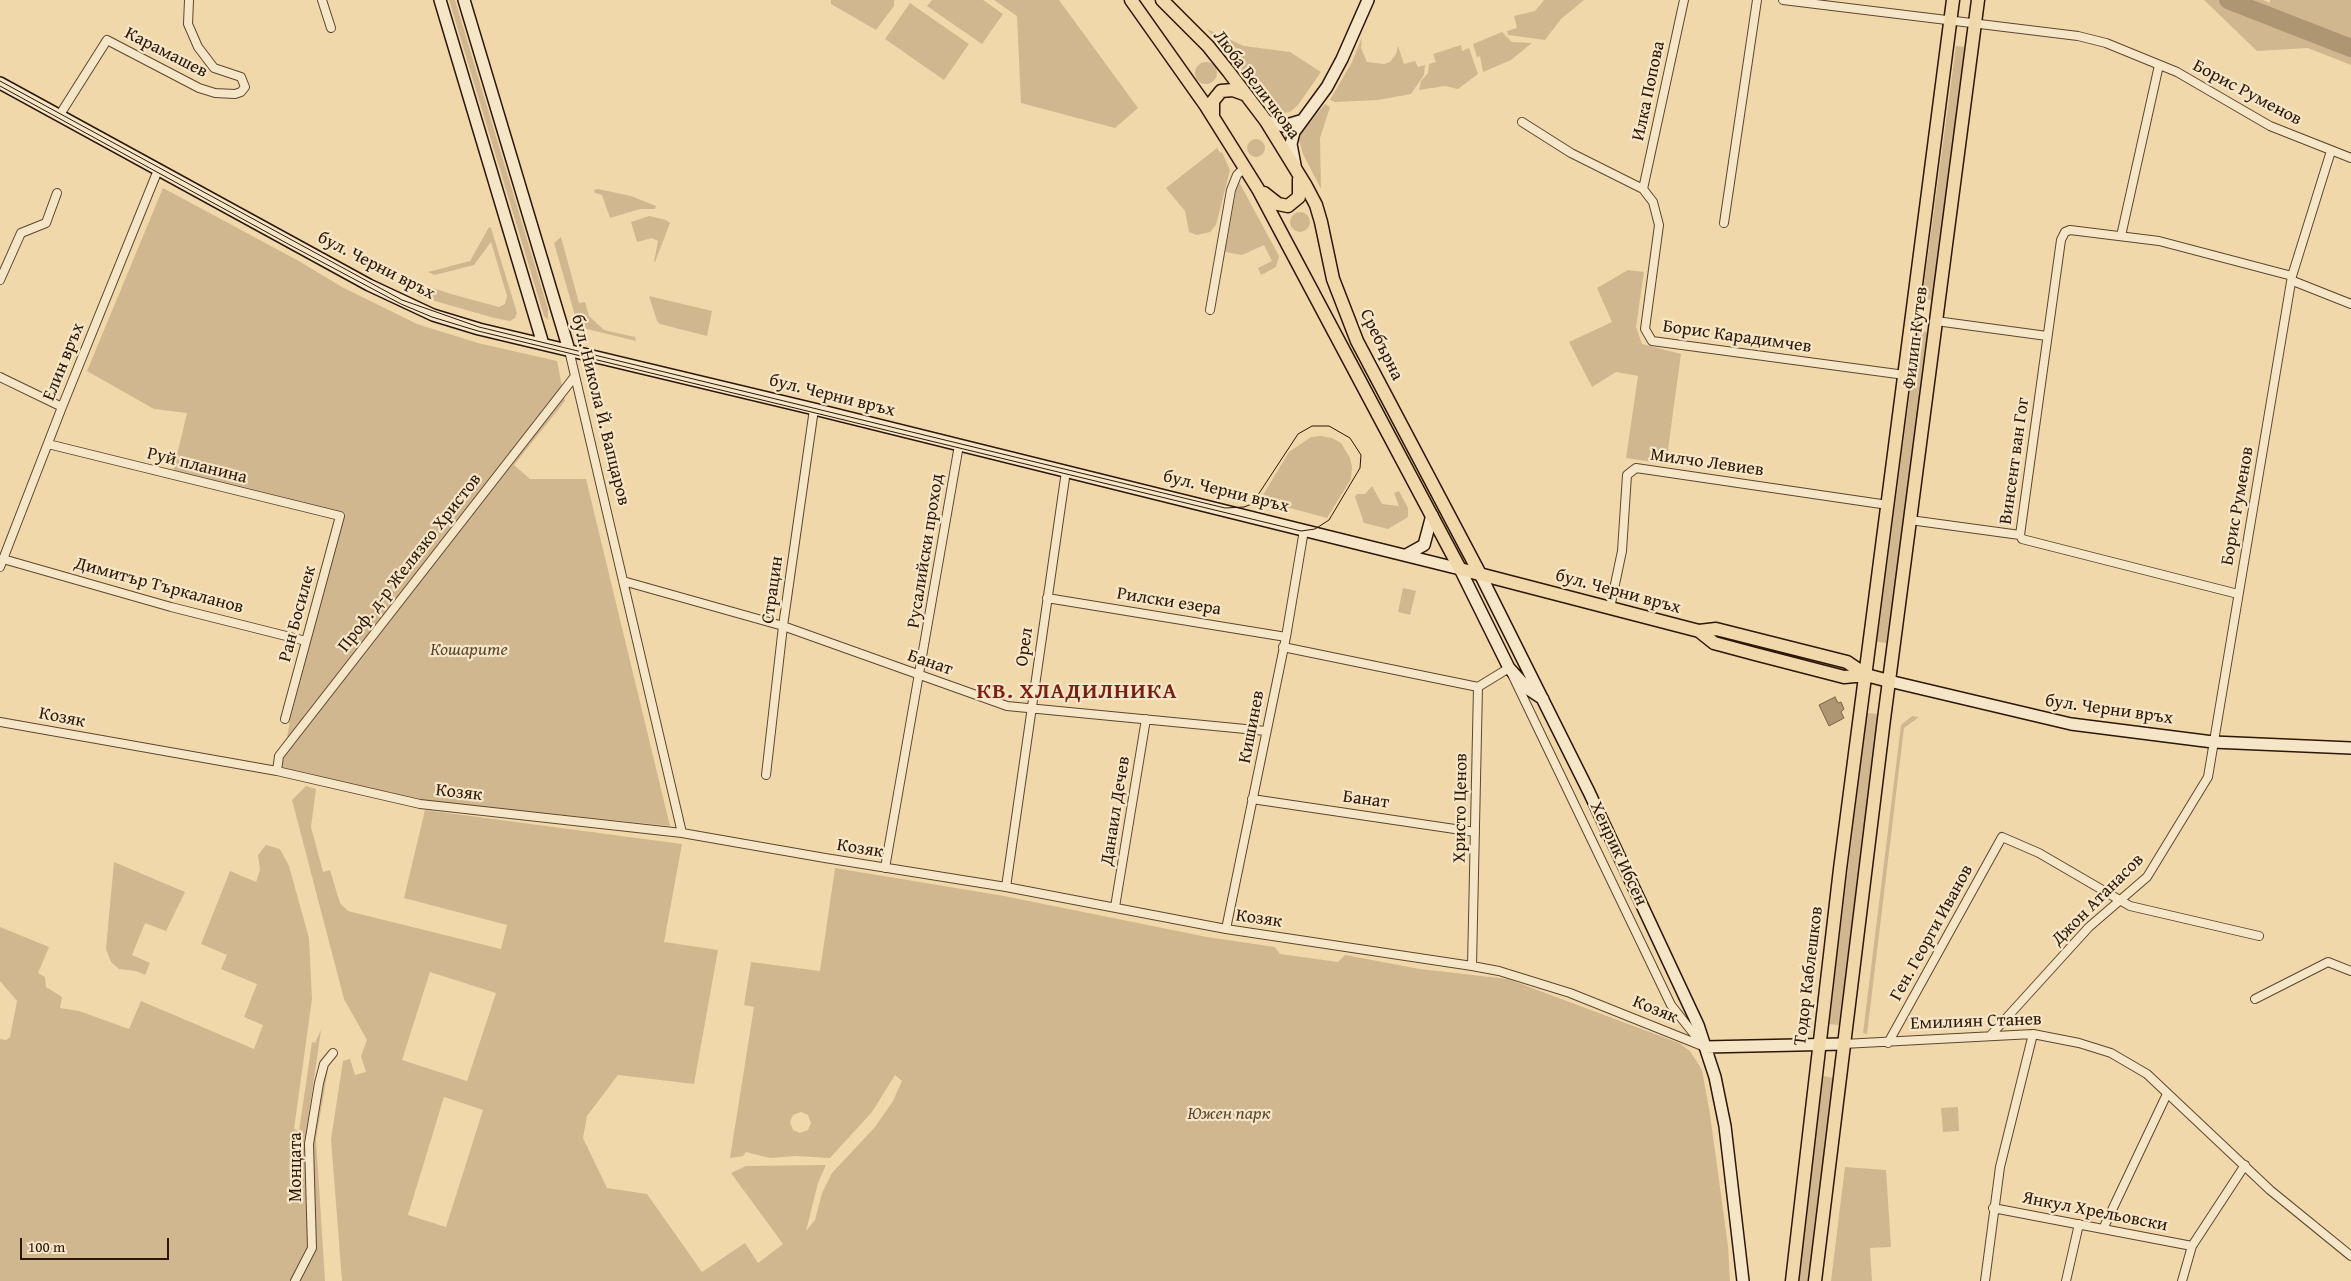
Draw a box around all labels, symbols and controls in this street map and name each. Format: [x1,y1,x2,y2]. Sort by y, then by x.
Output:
street label: Карамашев [121,23,211,83]
street label: Люба Величкова [1208,26,1304,144]
street label: Илка Попова [1628,39,1670,143]
street label: Борис Руменов [2189,55,2305,131]
street label: бул. Черни връх [314,227,438,305]
street label: Филип Кутев [1899,285,1933,391]
street label: Сребърна [1355,306,1407,384]
street label: бул. Никола Й. Вапцаров [566,312,634,508]
street label: Борис Карадимчев [1661,316,1813,358]
street label: Елин връх [39,320,89,404]
street label: бул. Черни връх [767,370,897,422]
street label: Винсент ван Гог [1995,396,2035,526]
street label: Руй планина [145,443,249,489]
street label: Милчо Левиев [1649,444,1765,482]
street label: Борис Руменов [2217,445,2259,567]
street label: бул. Черни връх [1161,466,1291,518]
street label: Проф. д-р Желязко Христов [334,469,486,657]
street label: Русалийски проход [903,472,949,630]
street label: Димитър Търкаланов [72,553,246,619]
street label: Страцин [758,555,788,625]
street label: Ран Босилек [275,564,321,664]
street label: бул. Черни връх [1553,565,1683,619]
street label: Рилски езера [1115,583,1223,621]
street label: Орел [1012,626,1038,668]
park label: Кошарите [430,639,508,661]
street label: Банат [905,645,955,681]
district label: КВ. ХЛАДИЛНИКА [975,679,1179,705]
street label: Кишинев [1234,689,1270,765]
street label: бул. Черни връх [2044,690,2174,730]
street label: Козяк [37,703,87,733]
street label: Христо Ценов [1449,753,1473,863]
street label: Данаил Дечев [1097,755,1135,867]
street label: Козяк [435,780,483,806]
street label: Банат [1341,786,1391,814]
street label: Хенрик Ибсен [1585,799,1651,909]
street label: Козяк [835,835,885,863]
street label: Джон Атанасов [2047,849,2149,951]
street label: Ген. Георги Иванов [1886,861,1978,1005]
street label: Козяк [1234,905,1284,933]
street label: Тодор Каблешков [1790,905,1828,1047]
street label: Козяк [1629,991,1681,1029]
street label: Емилиян Станев [1910,1009,2042,1035]
park label: Южен парк [1187,1103,1271,1125]
street label: Монцата [285,1132,307,1202]
street label: Янкул Хрельовски [2021,1187,2169,1237]
scale bar [22,1228,171,1260]
text: 100 m [28,1236,65,1257]

